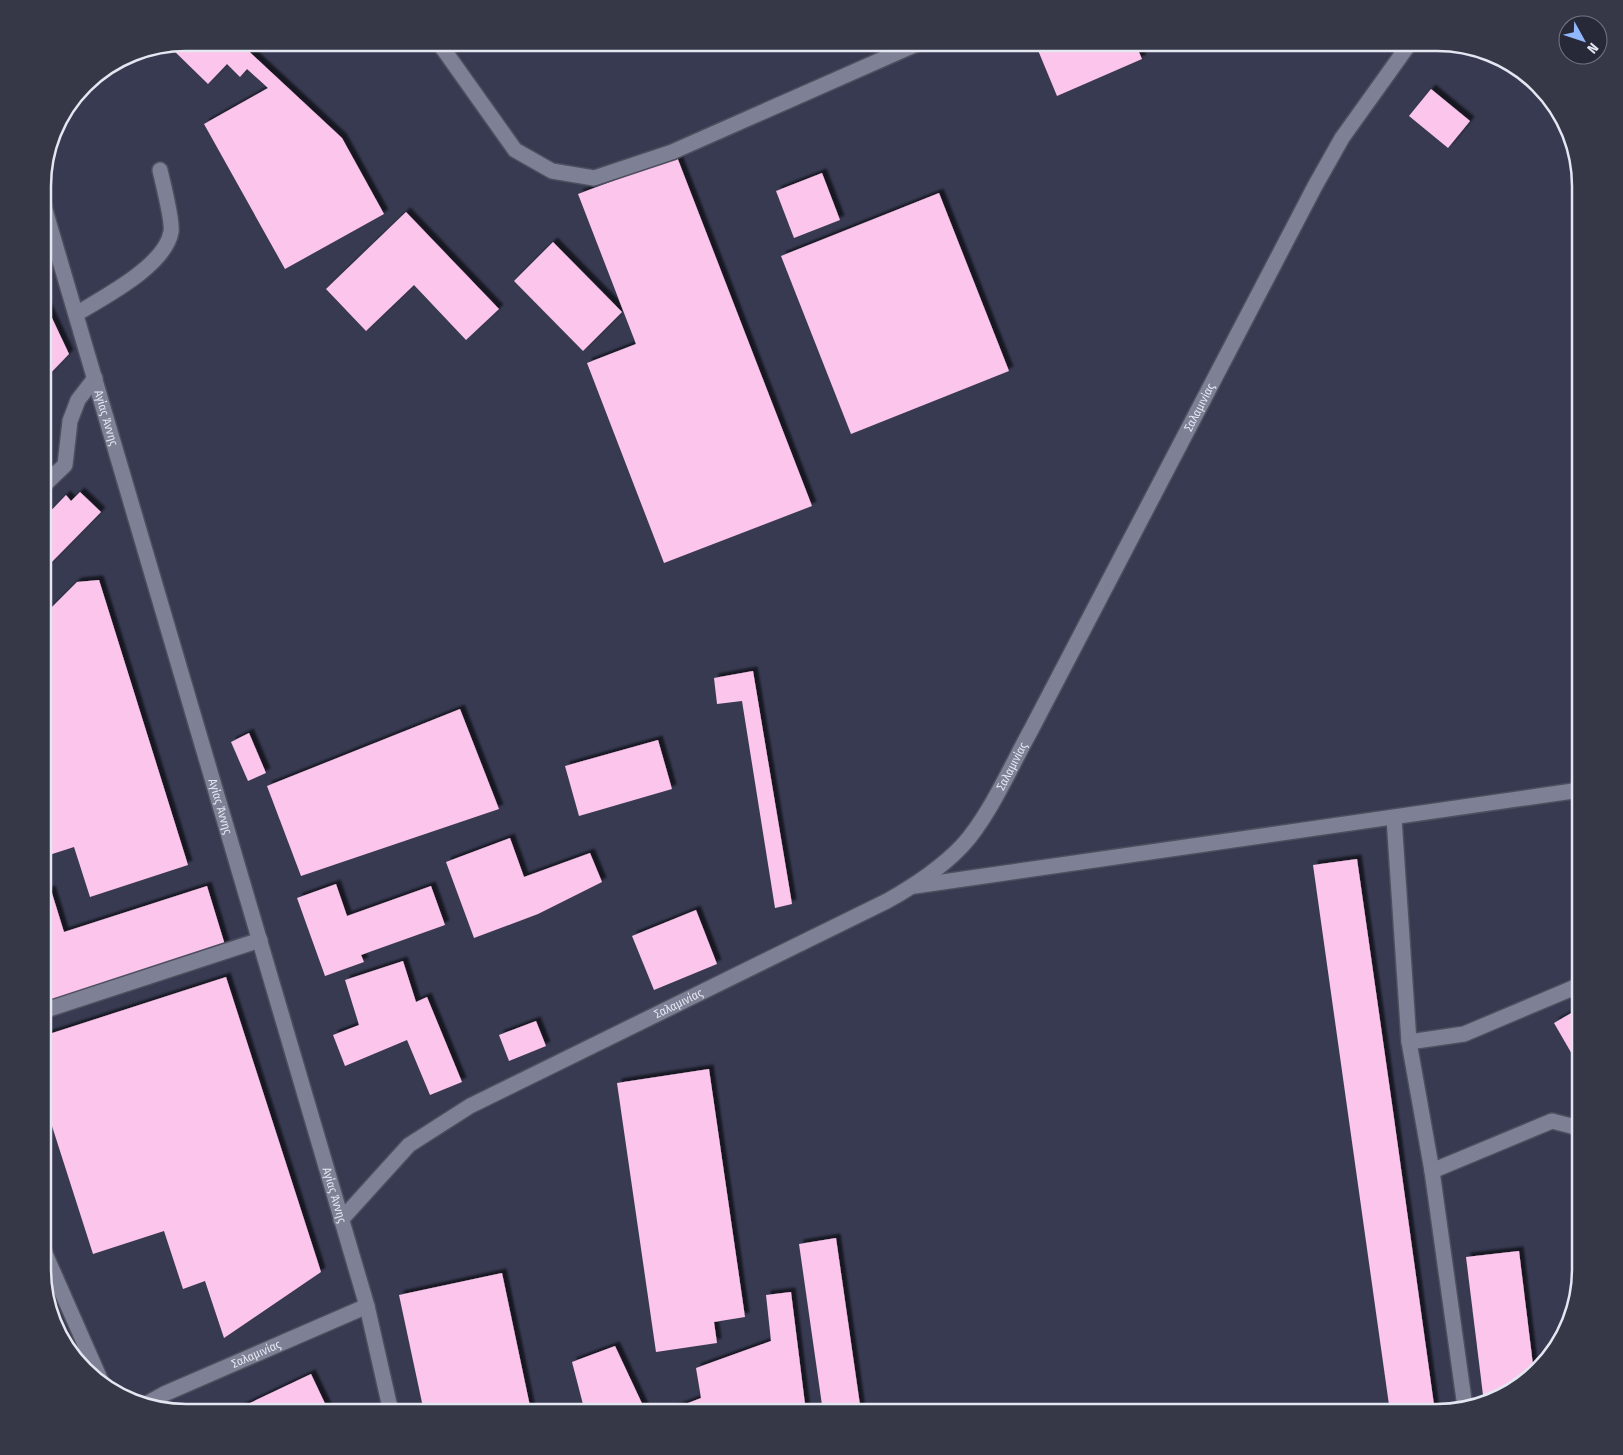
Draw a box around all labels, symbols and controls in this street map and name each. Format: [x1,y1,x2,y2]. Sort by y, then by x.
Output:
north arrow [1558,15,1608,65]
text: N [1583,39,1602,57]
street label: Σαλαμινίας [1181,381,1218,434]
street label: Αγίας Άννης [91,388,121,447]
street label: Σαλαμινίας [994,740,1030,793]
street label: Αγίας Άννης [205,777,235,836]
street label: Σαλαμινίας [652,986,705,1021]
street label: Αγίας Άννης [320,1166,349,1225]
street label: Σαλαμινίας [229,1337,283,1371]

